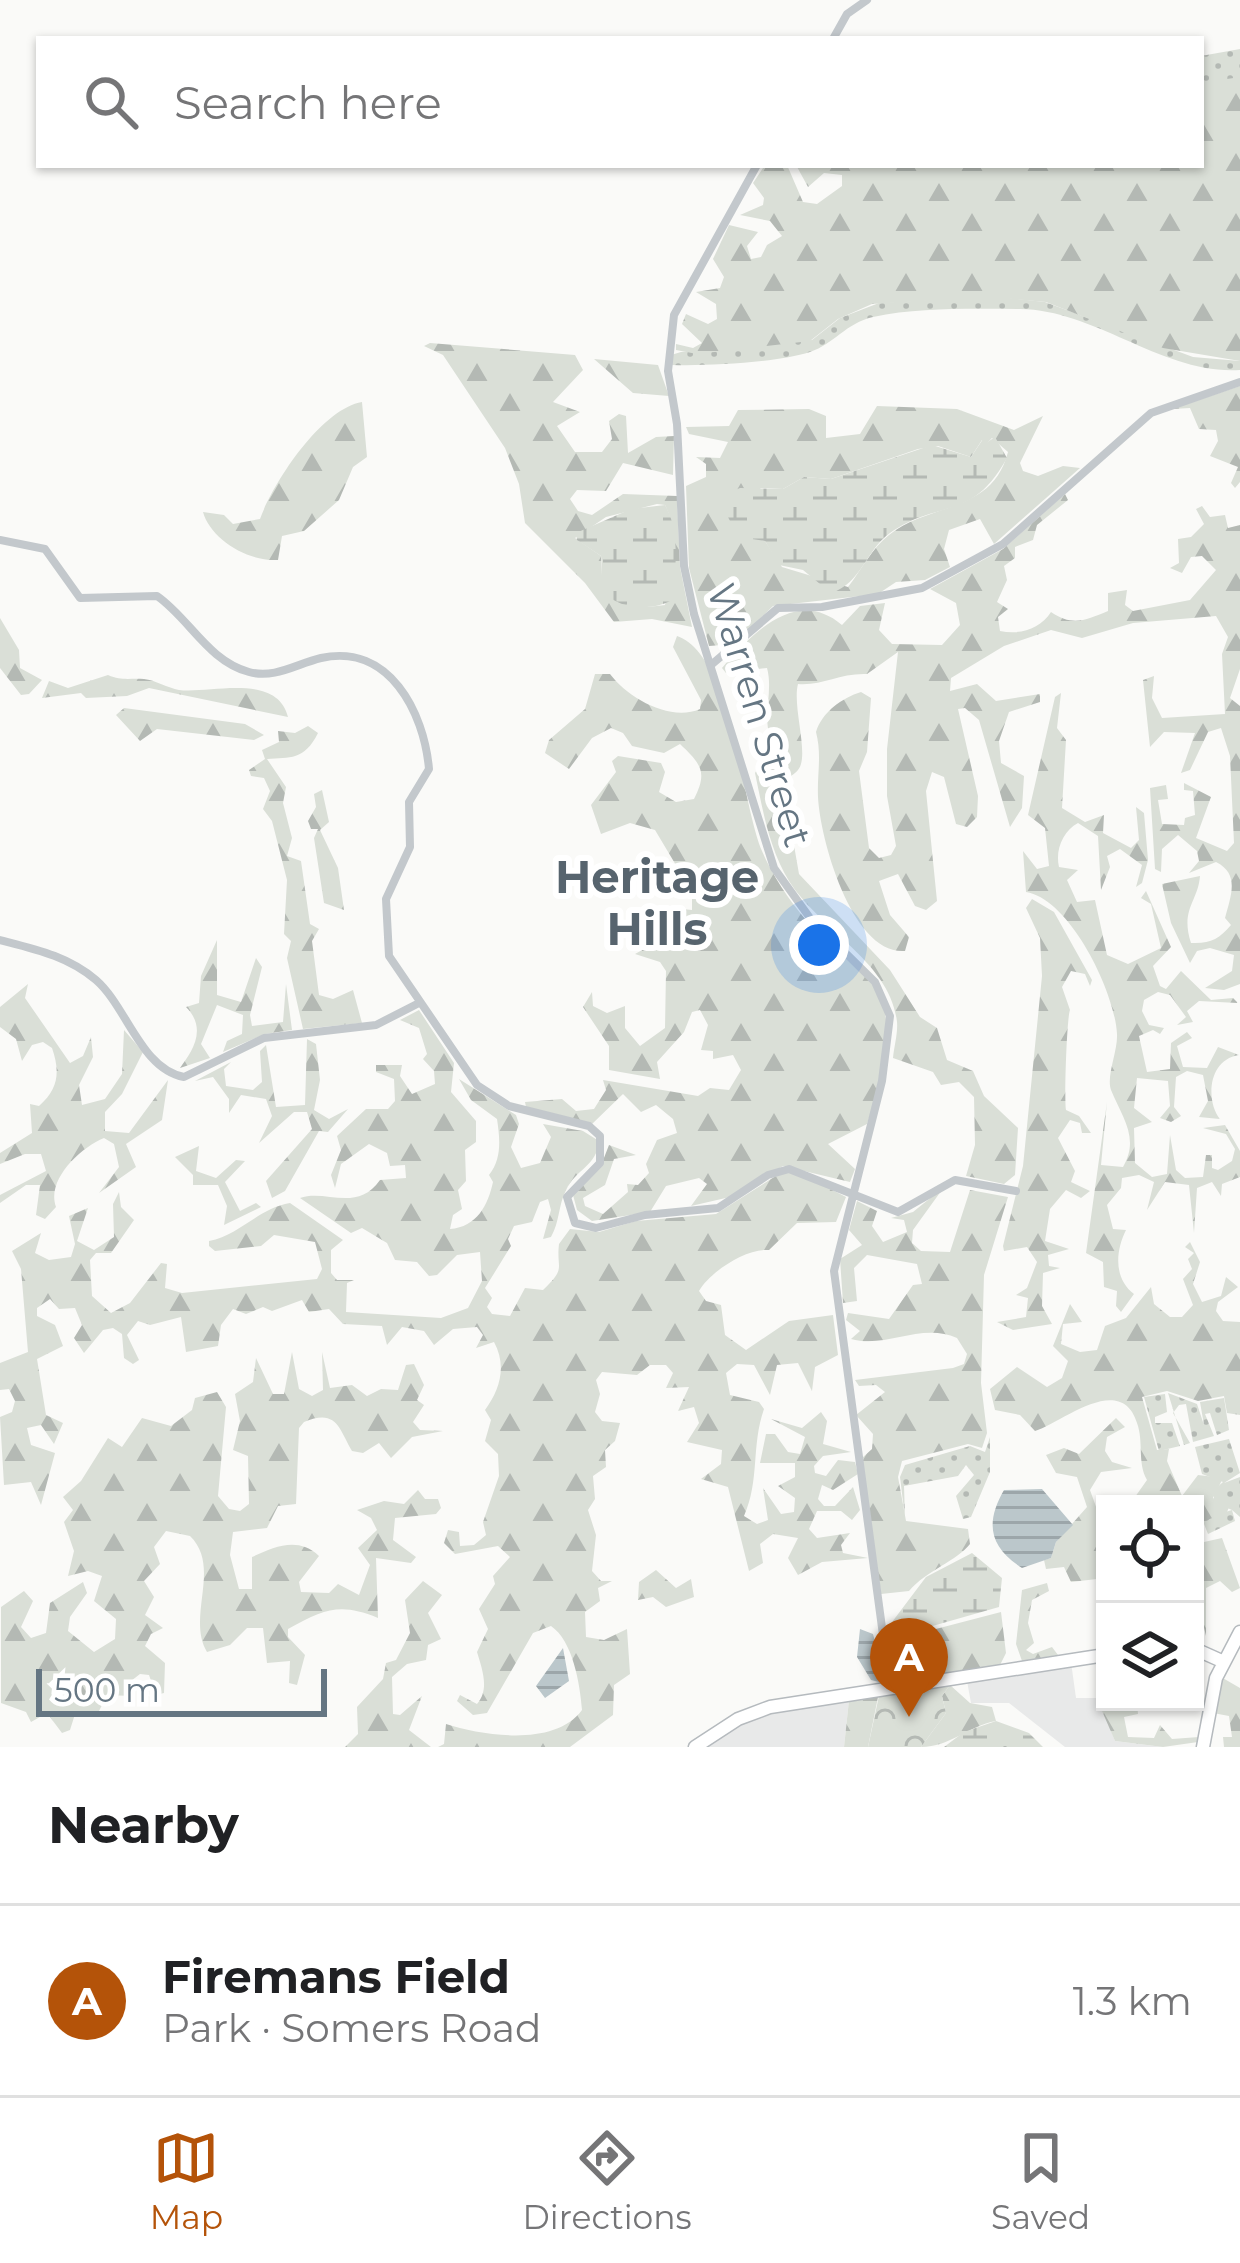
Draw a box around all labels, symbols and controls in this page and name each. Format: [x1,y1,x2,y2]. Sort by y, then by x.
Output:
search box [36,36,1204,168]
icon: search [78,69,144,135]
text: Search here [174,75,442,130]
street label: Warren Street [697,578,823,852]
district label: Heritage Hills [555,849,759,956]
your location [789,915,849,975]
map controls [1096,1495,1204,1711]
button: locate [1096,1495,1204,1603]
button: layers [1096,1603,1204,1711]
pin: A [870,1618,948,1717]
scale bar [36,1663,327,1716]
text: 500 m [54,1670,160,1710]
text: Nearby [48,1794,239,1856]
text: Firemans Field [162,1949,510,2004]
text: A [72,1977,102,2025]
text: 1.3 km [1073,1977,1192,2025]
text: Park · Somers Road [162,2004,542,2052]
tab: Map [150,2125,223,2237]
tab: Directions [523,2125,692,2237]
tab: Saved [991,2125,1090,2237]

